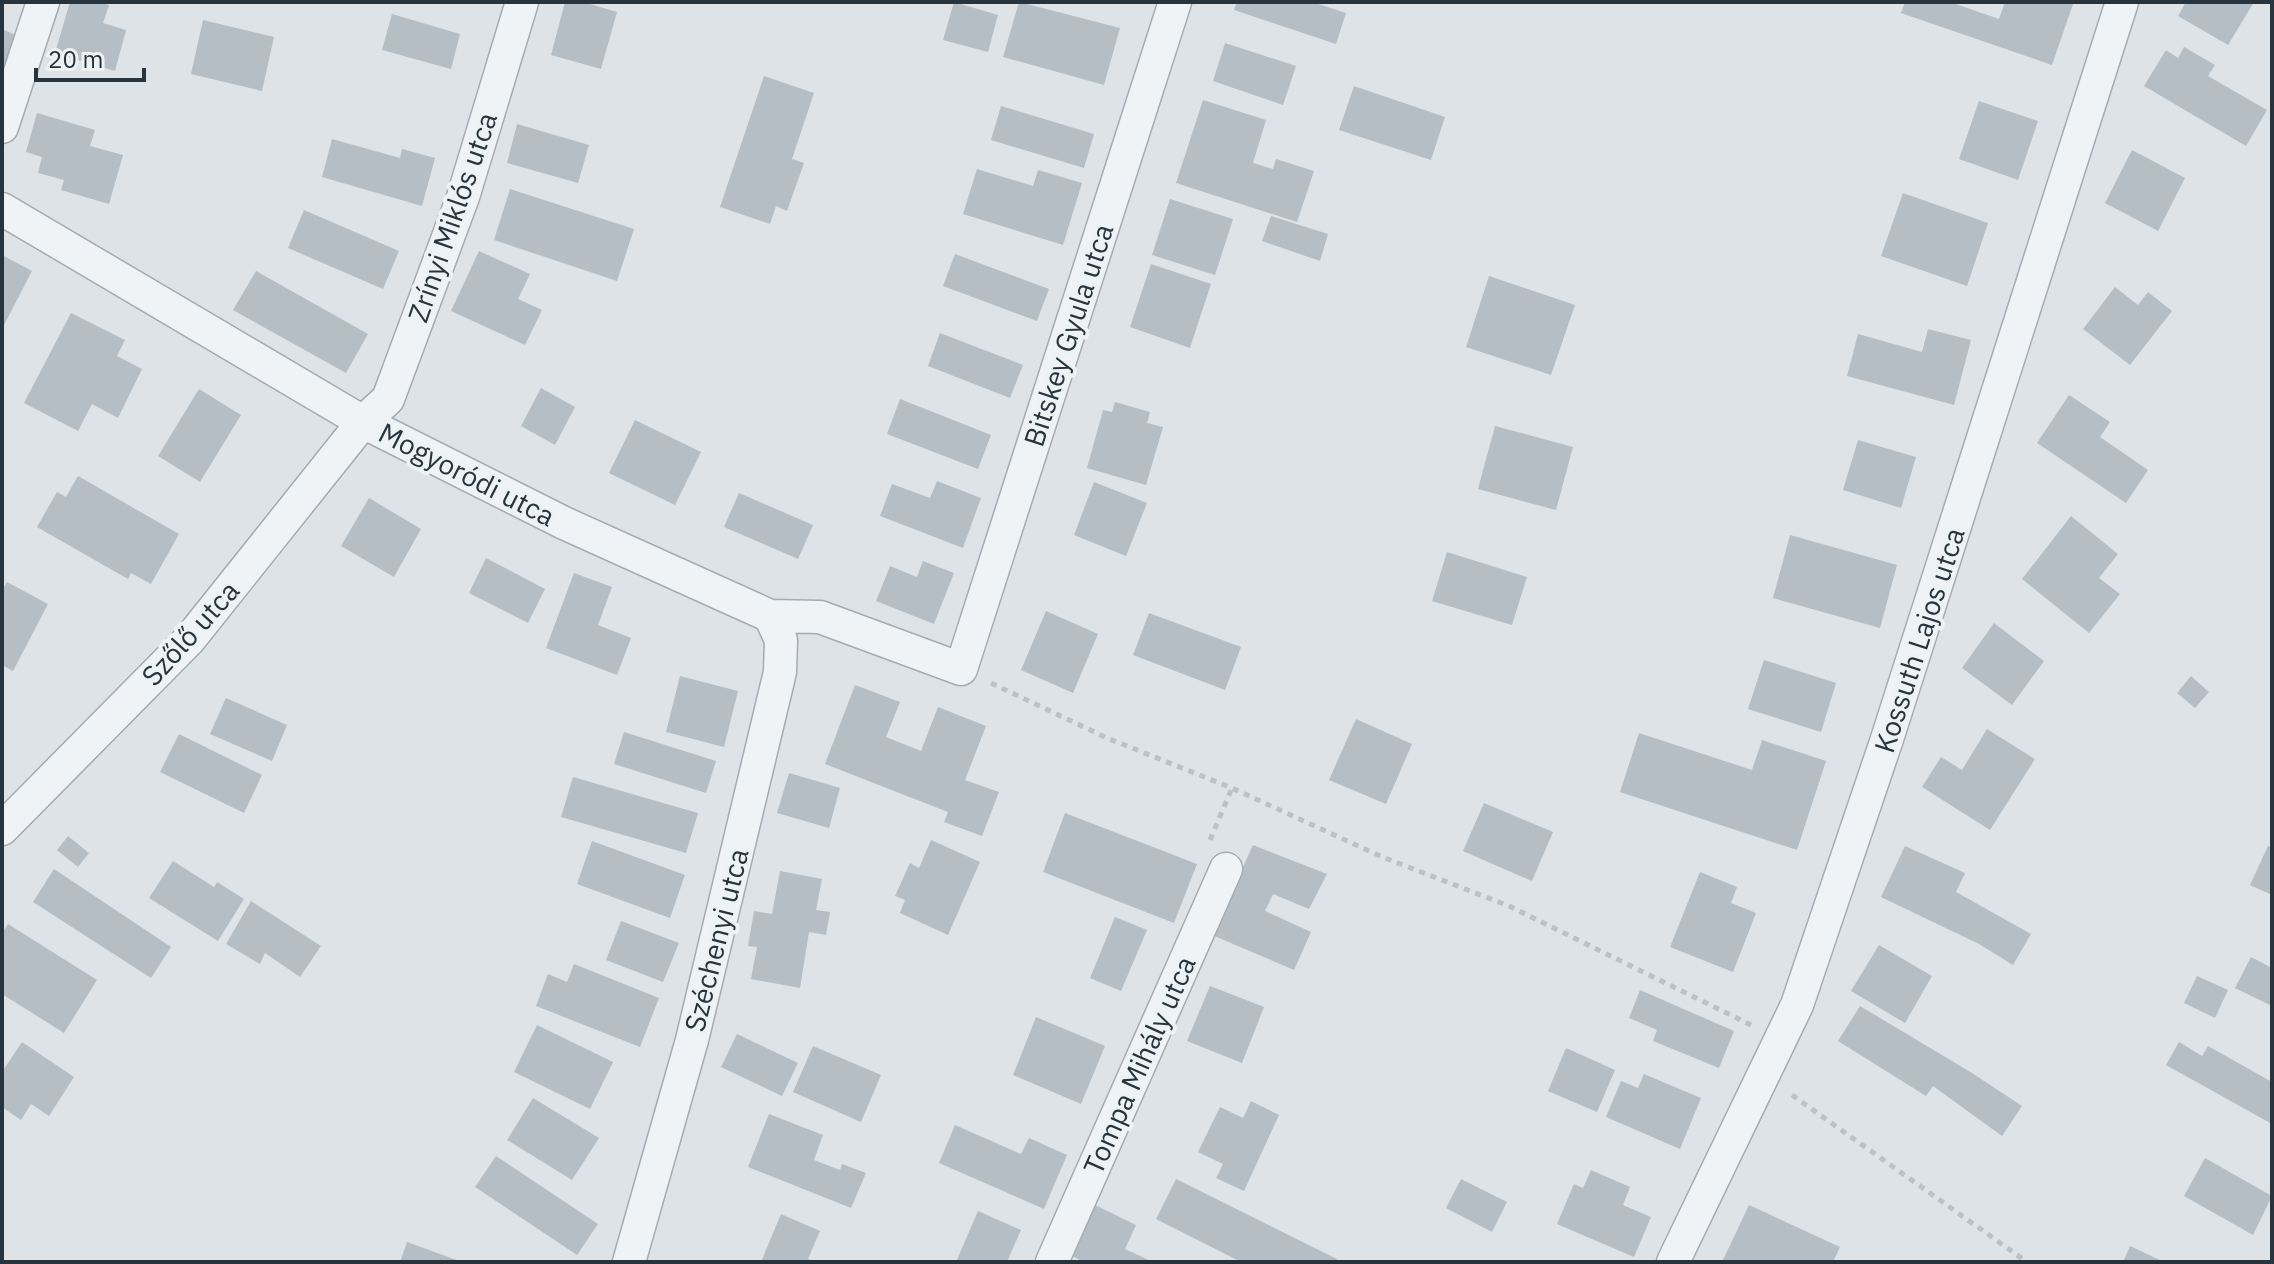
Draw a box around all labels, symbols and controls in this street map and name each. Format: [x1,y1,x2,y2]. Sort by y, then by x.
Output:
scale bar [36,32,144,82]
text: 20 m [48,43,103,75]
street label: Zrínyi Miklós utca [399,107,505,327]
street label: Bitskey Gyula utca [1015,219,1121,451]
street label: Mogyoródi utca [373,414,561,534]
street label: Kossuth Lajos utca [1865,523,1973,757]
street label: Szőlő utca [133,573,247,693]
street label: Széchenyi utca [675,844,757,1036]
street label: Tompa Mihály utca [1074,950,1204,1180]

